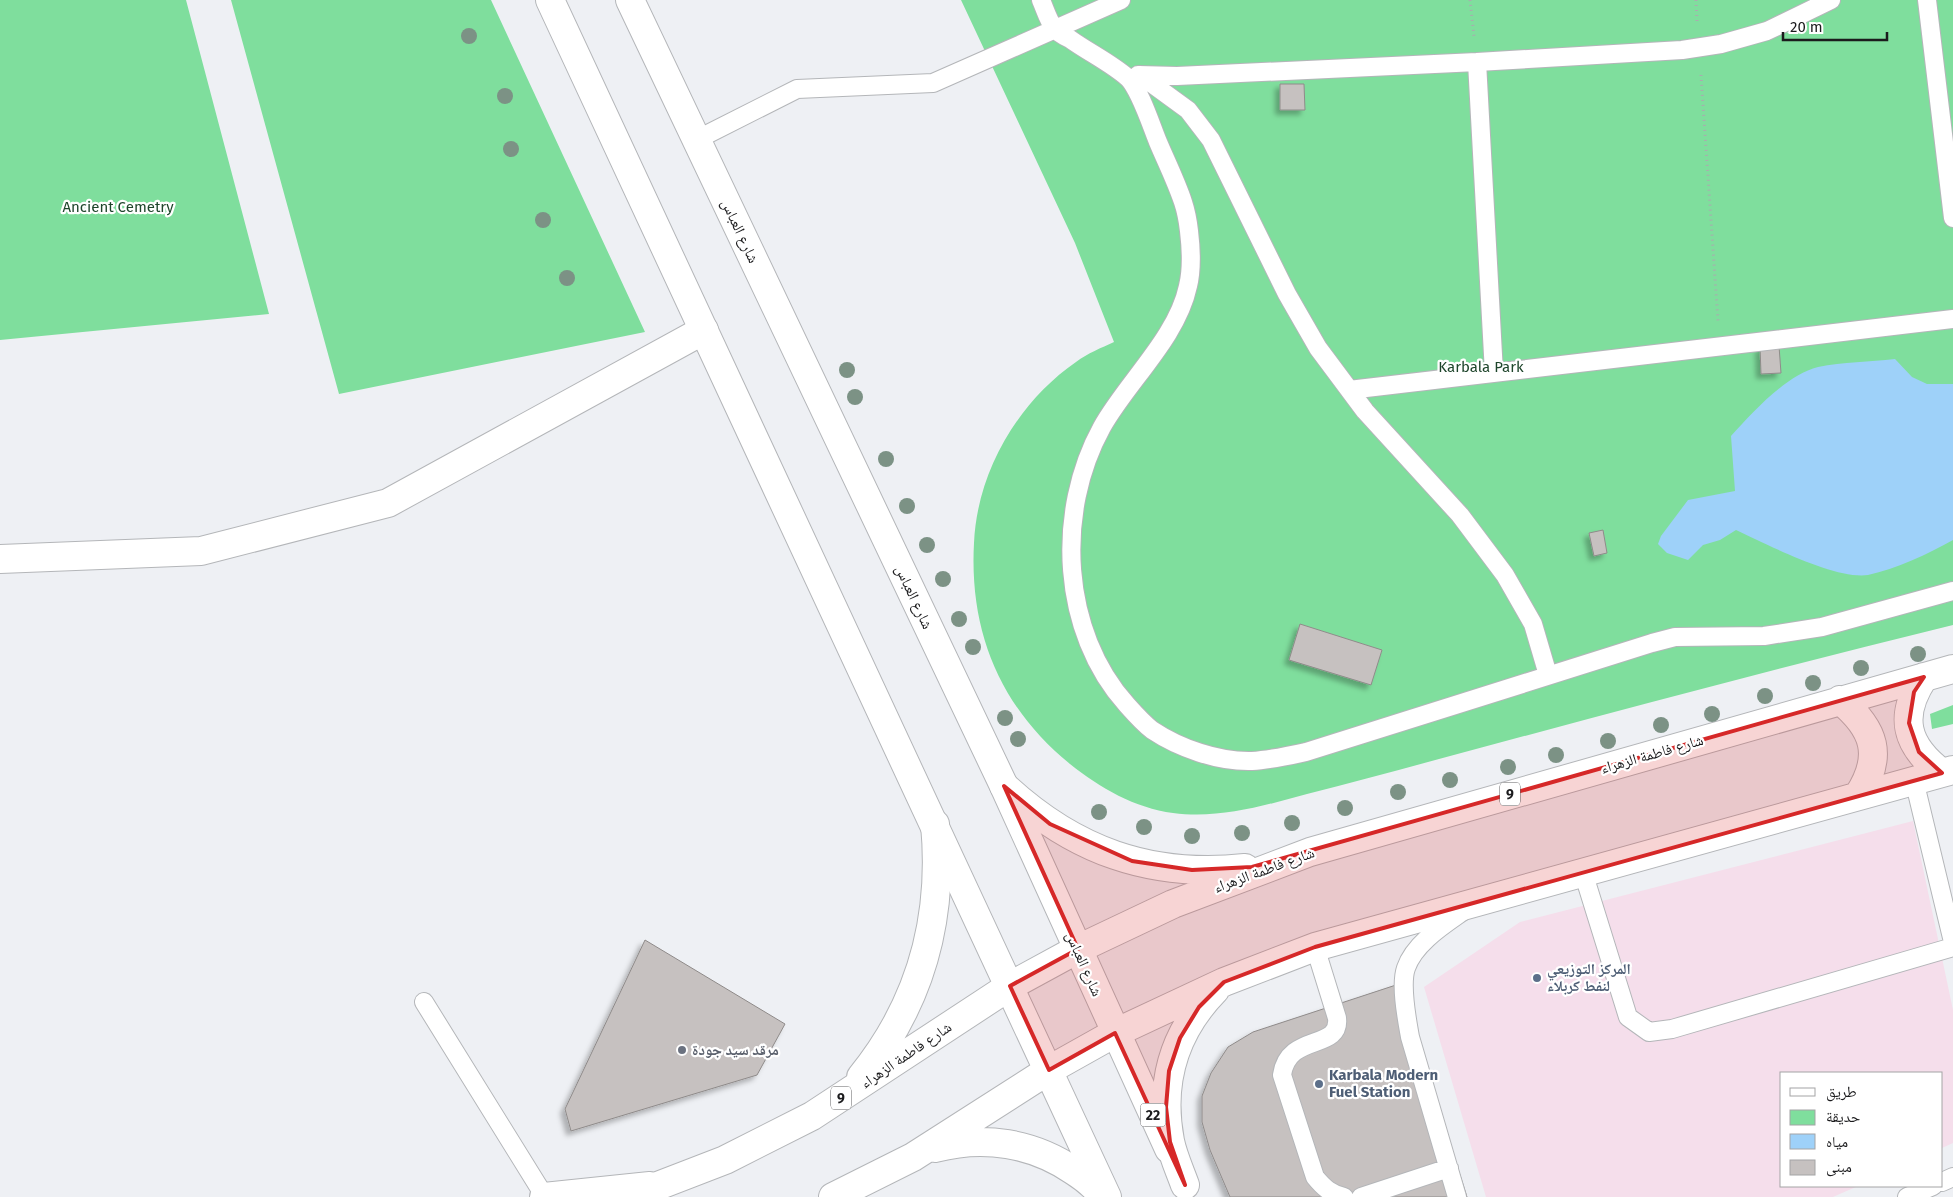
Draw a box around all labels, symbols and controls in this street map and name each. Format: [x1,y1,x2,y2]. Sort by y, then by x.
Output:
scale bar [1783,10,1887,42]
text: 20 m [1790,18,1823,36]
street label: شارع العباس [716,196,763,267]
park label: Ancient Cemetry [62,198,174,216]
park label: Karbala Park [1438,358,1524,376]
street label: شارع العباس [890,562,937,633]
street label: شارع فاطمة الزهراء [1599,731,1706,778]
road number: 9 [1500,782,1520,806]
street label: شارع فاطمة الزهراء [1211,843,1317,898]
street label: شارع العباس [1061,929,1106,1000]
place label: المركز التوزيعي لنفط كربلاء [1547,960,1631,995]
marker: المركز التوزيعي لنفط كربلاء [1531,972,1543,984]
street label: شارع فاطمة الزهراء [857,1018,956,1093]
place label: مرقد سيد جودة [692,1041,779,1059]
marker: مرقد سيد جودة [676,1044,688,1056]
place label: Karbala Modern Fuel Station [1329,1066,1438,1101]
legend [1780,1072,1943,1187]
marker: Karbala Modern Fuel Station [1313,1078,1325,1090]
text: طريق [1826,1083,1857,1102]
road number: 9 [831,1086,851,1110]
road number: 22 [1140,1104,1166,1126]
text: حديقة [1826,1108,1861,1126]
text: مياه [1826,1133,1848,1151]
text: مبنى [1826,1158,1852,1177]

